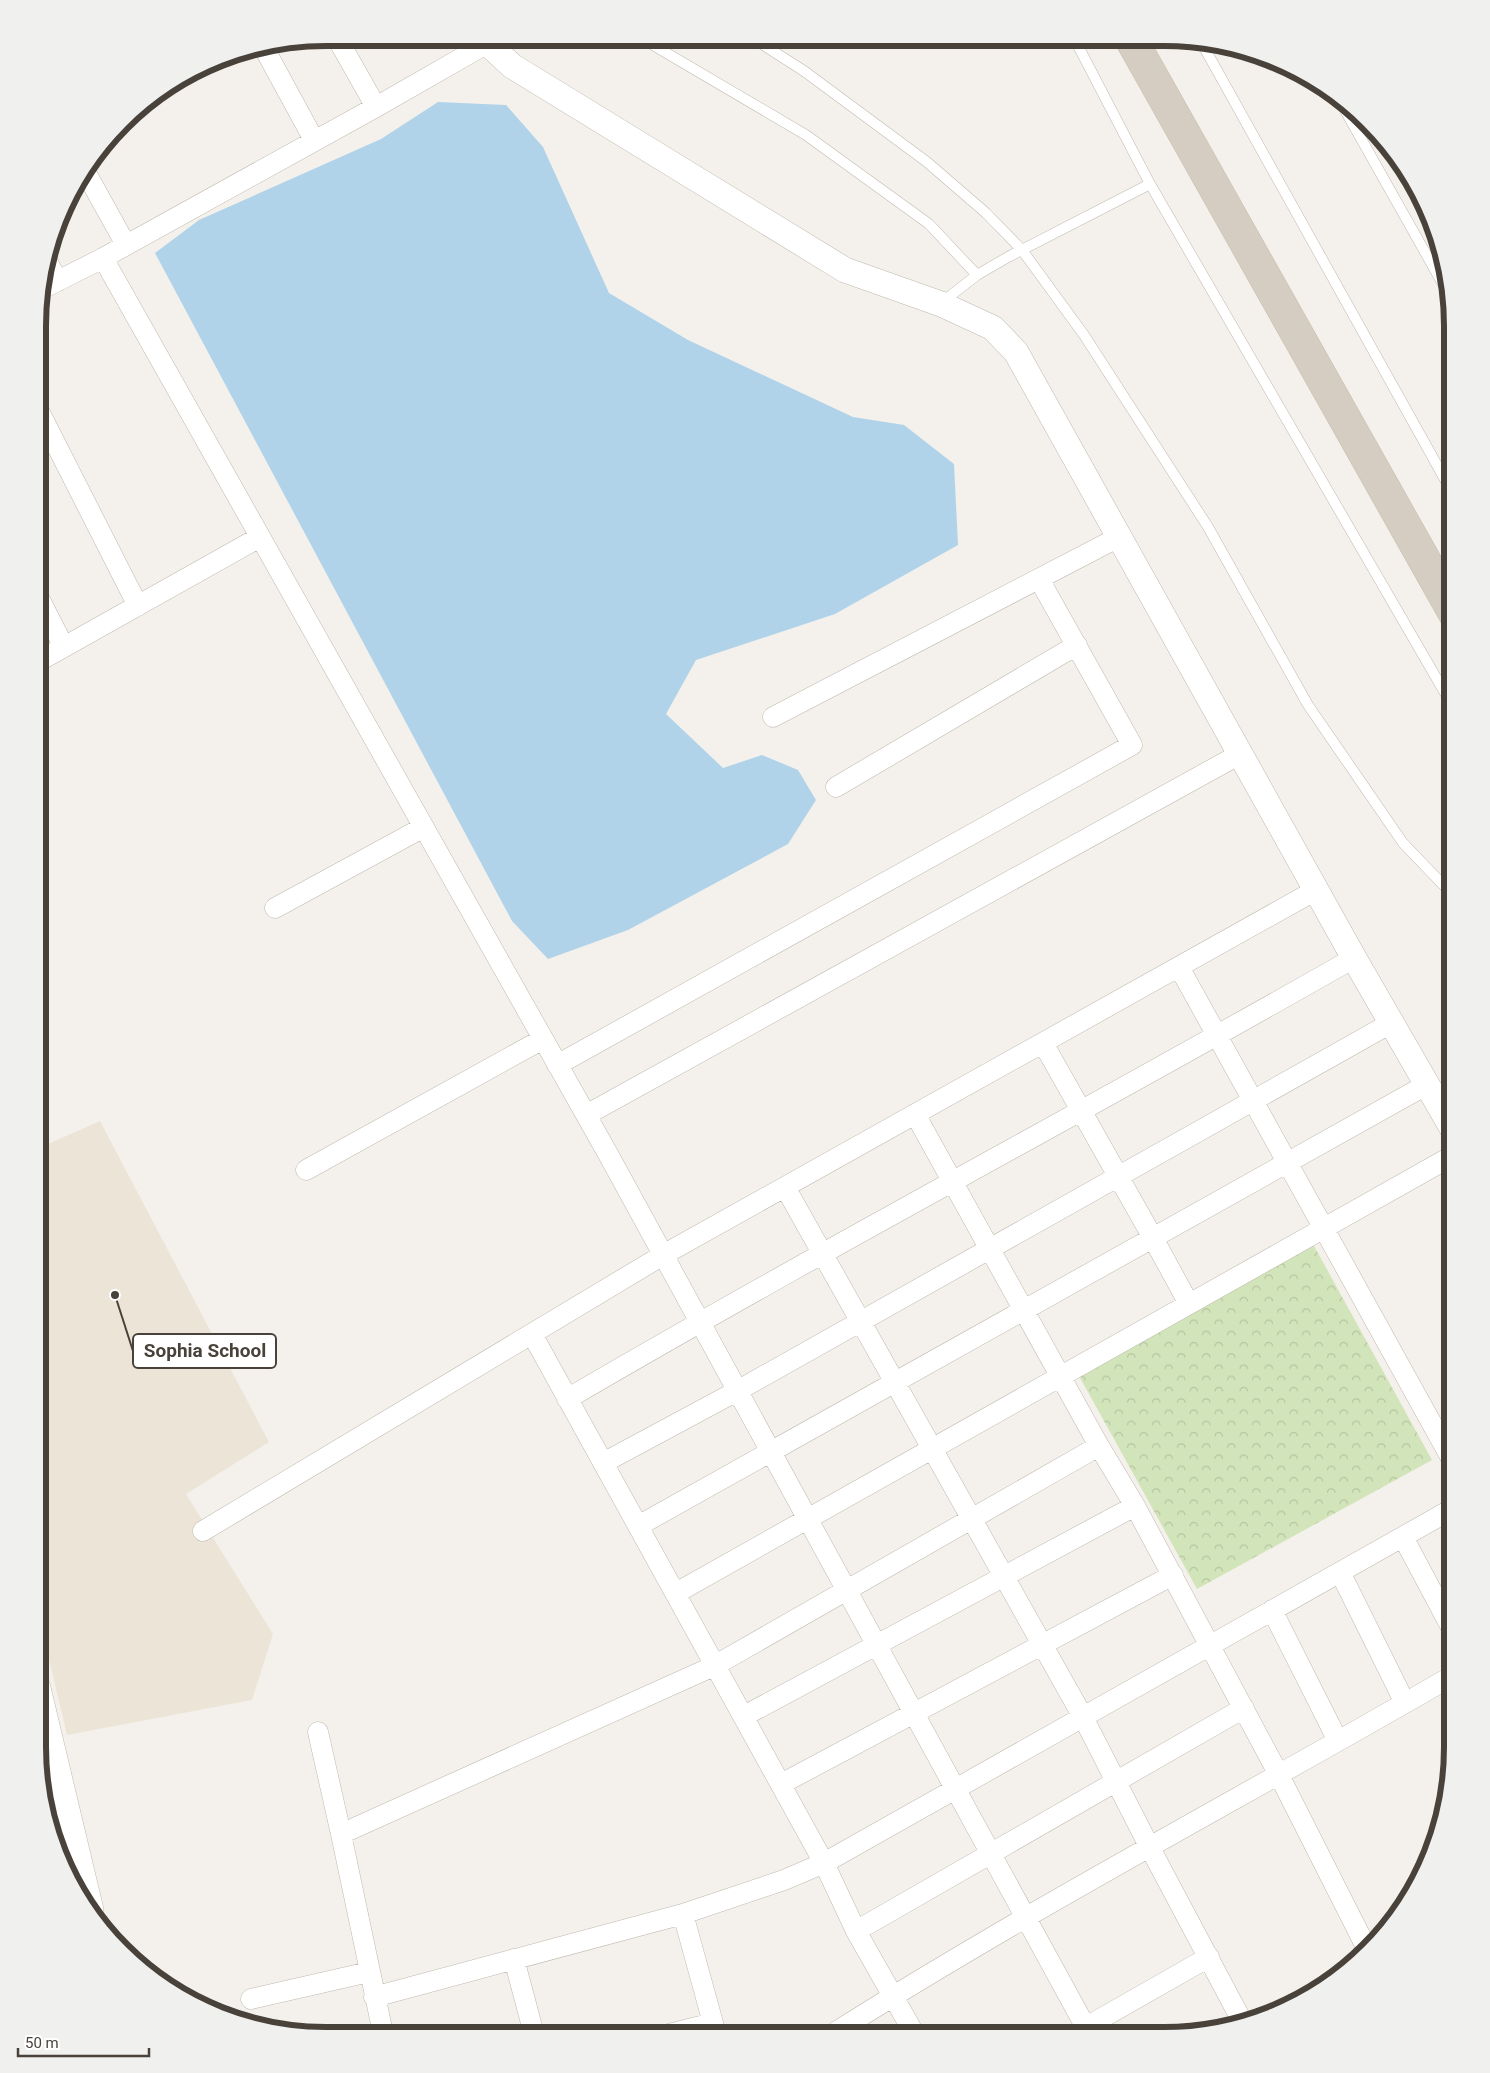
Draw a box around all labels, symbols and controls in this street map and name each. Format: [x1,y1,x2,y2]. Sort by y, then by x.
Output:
callout: Sophia School [133,1334,276,1368]
text: Sophia School [144,1339,266,1362]
scale bar [18,2026,149,2058]
text: 50 m [25,2034,59,2052]

